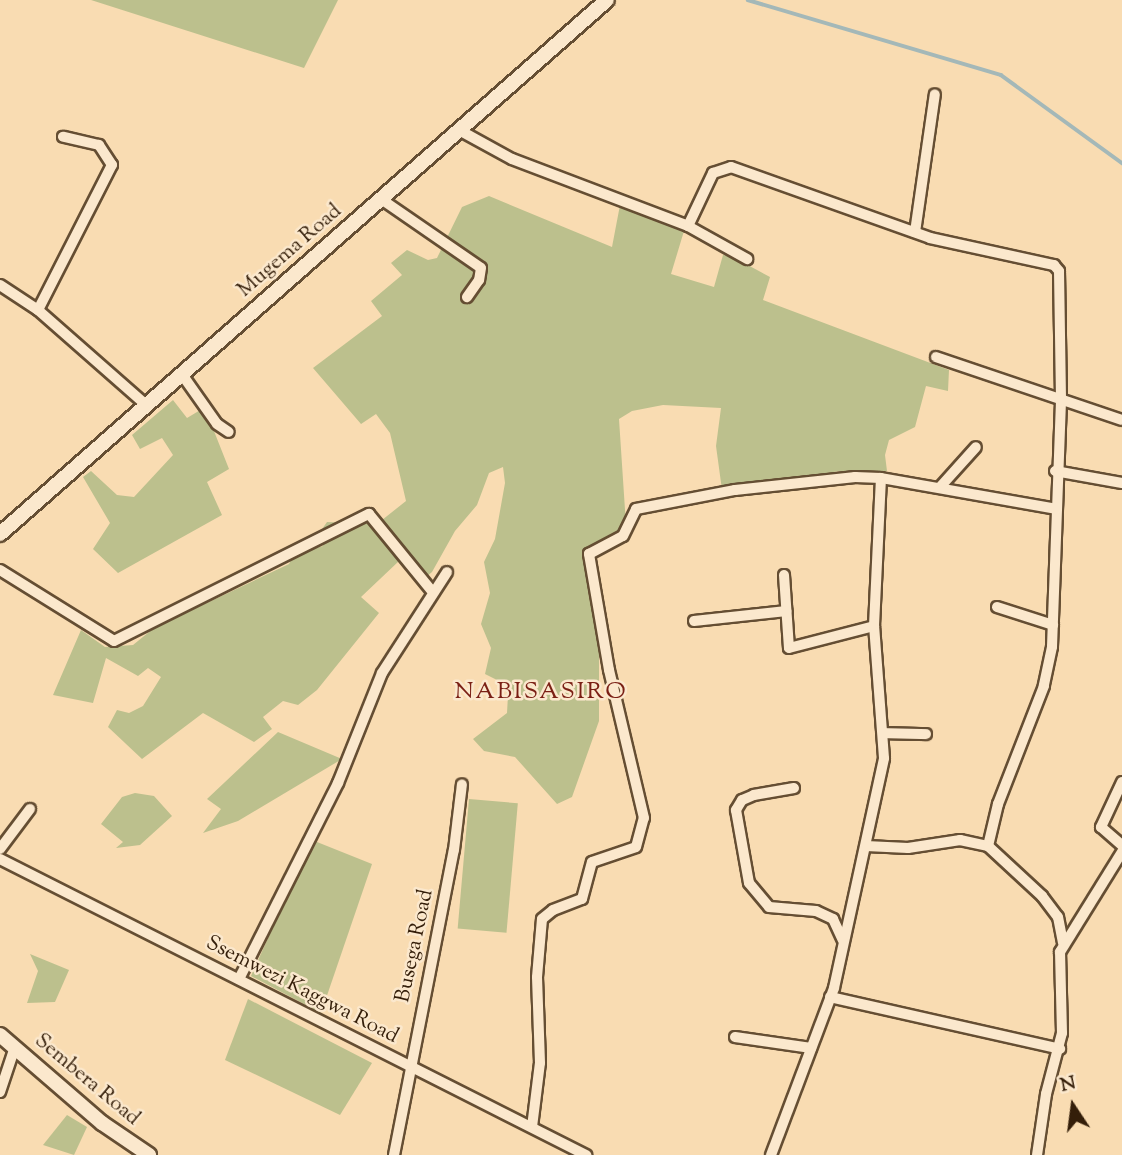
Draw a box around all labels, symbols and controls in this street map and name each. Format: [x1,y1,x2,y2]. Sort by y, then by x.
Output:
street label: Mugema Road [233,199,347,303]
district label: NABISASIRO [456,679,626,707]
street label: Busega Road [391,887,439,1005]
street label: Ssemwezi Kaggwa Road [202,931,402,1049]
street label: Sembera Road [29,1029,145,1131]
text: N [1058,1070,1079,1100]
north arrow [1038,1071,1108,1141]

